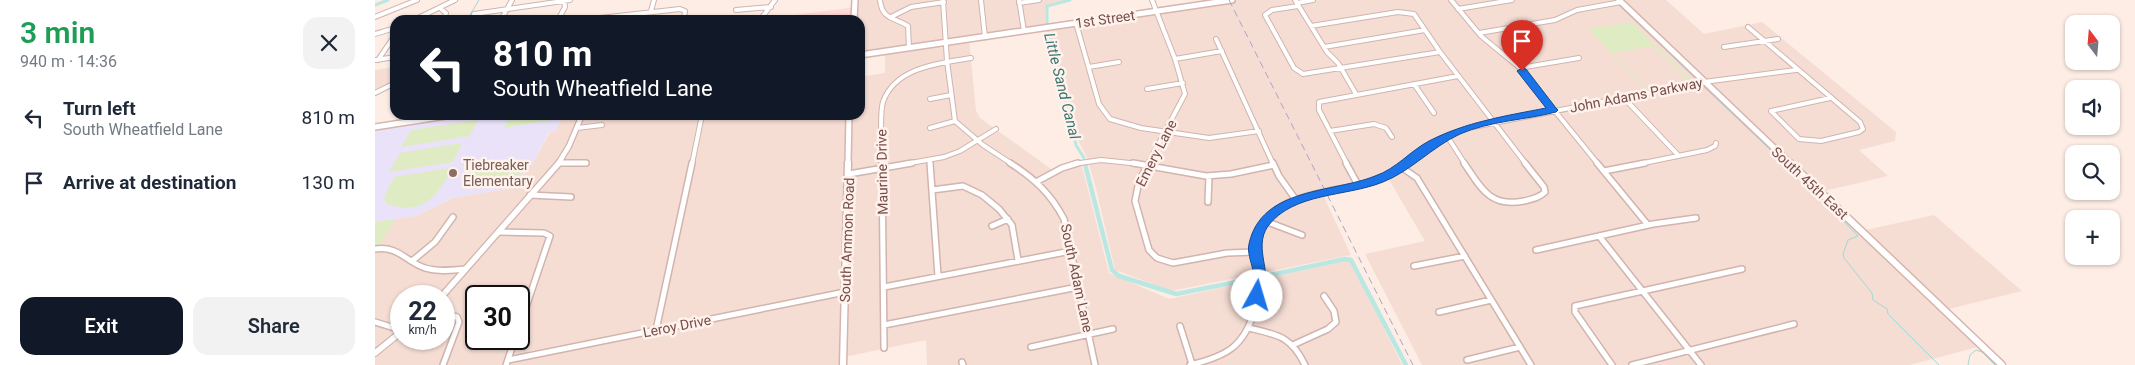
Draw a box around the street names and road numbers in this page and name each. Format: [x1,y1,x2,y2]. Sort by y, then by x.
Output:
street label: 1st Street [1074,7,1136,31]
street label: John Adams Parkway [1568,74,1704,116]
street label: Emery Lane [1132,117,1180,189]
street label: Maurine Drive [873,129,891,215]
street label: South 45th East [1768,144,1852,223]
street label: South Ammon Road [837,177,857,303]
street label: South Adam Lane [1058,222,1096,334]
street label: Leroy Drive [642,312,712,340]

